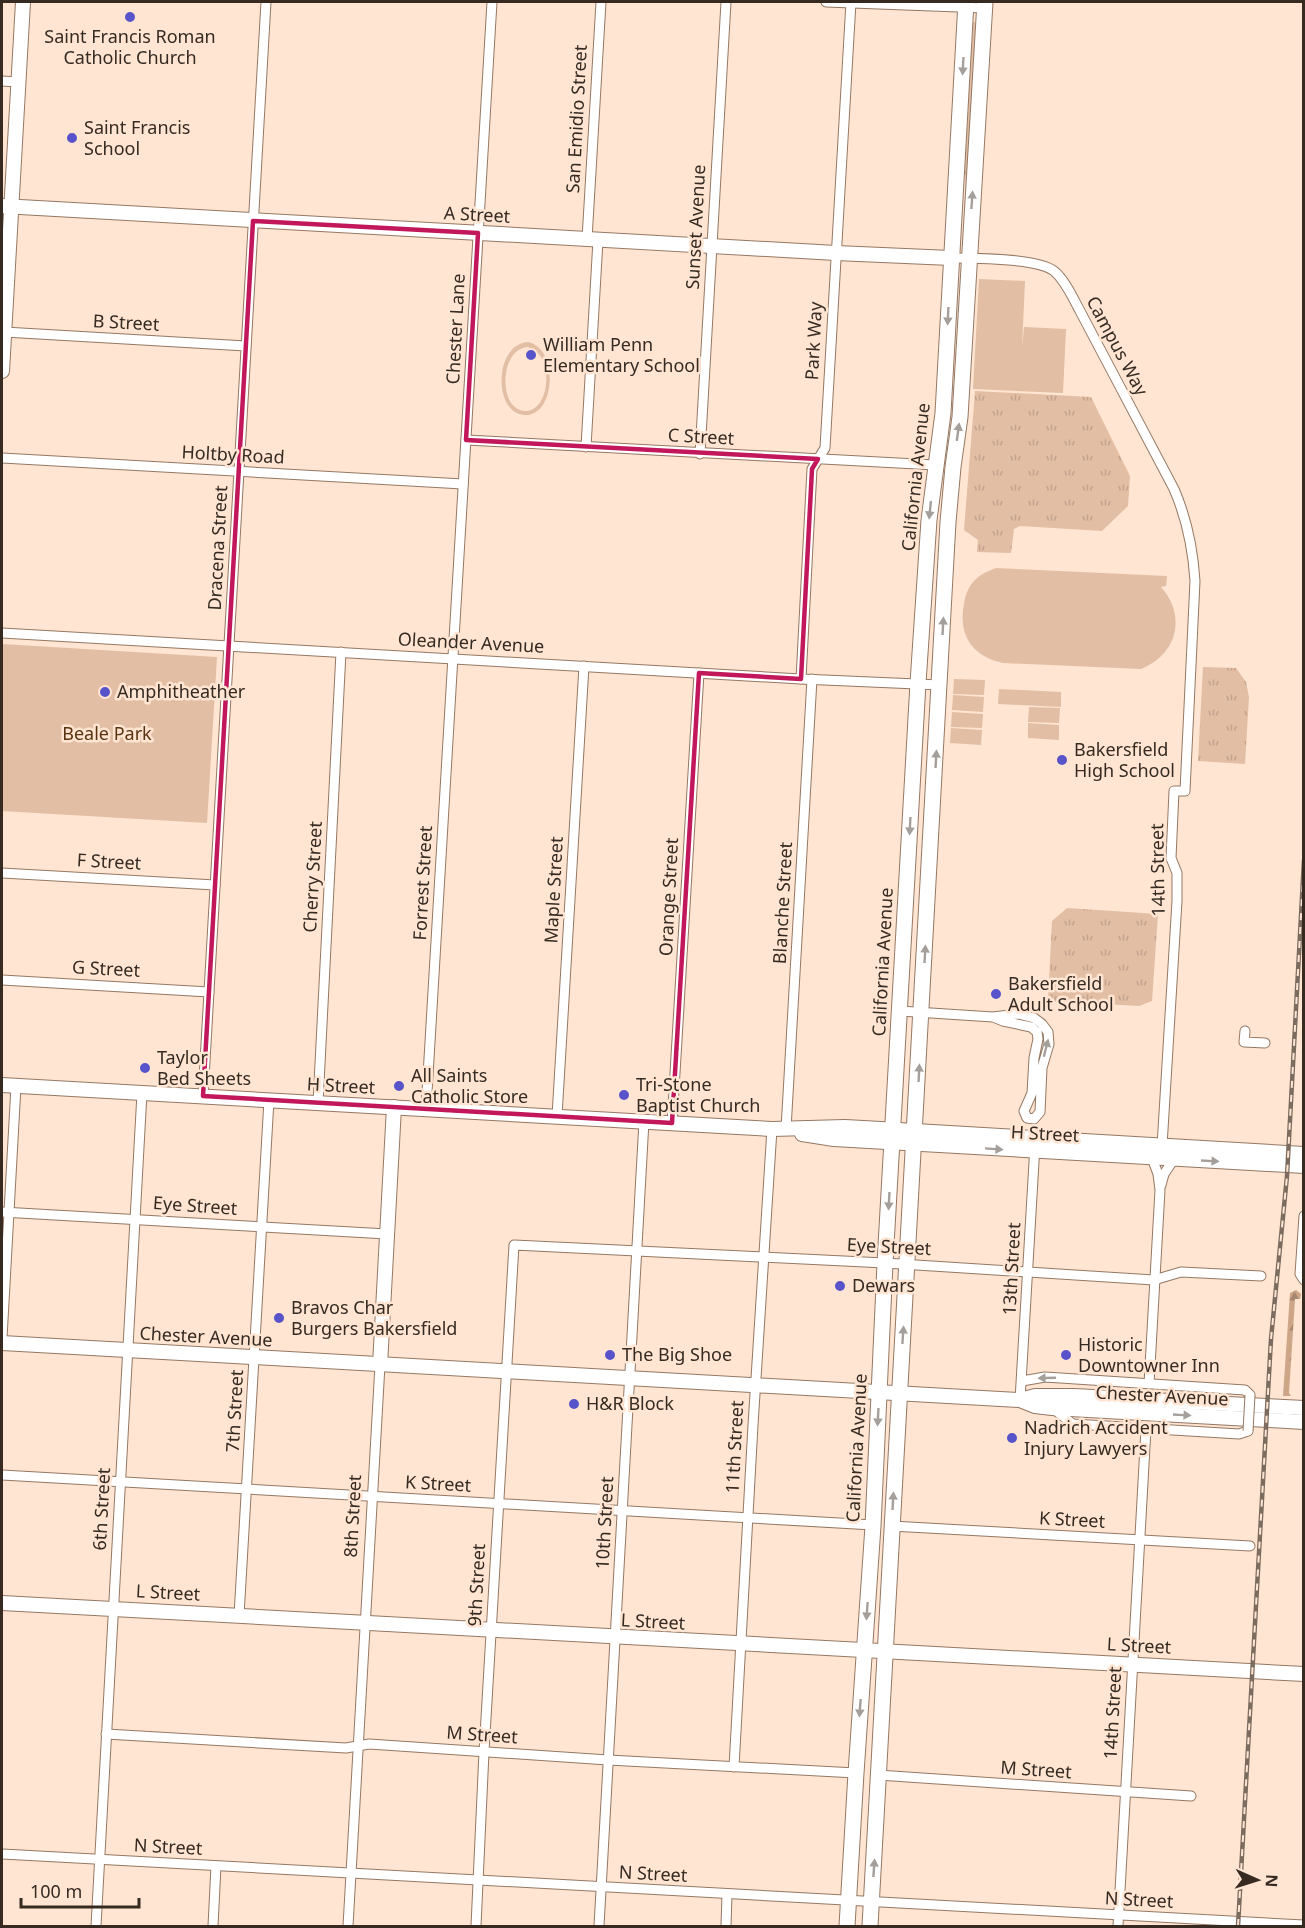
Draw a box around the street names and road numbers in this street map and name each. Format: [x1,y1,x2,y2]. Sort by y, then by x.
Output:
street label: San Emidio Street [560,44,592,194]
street label: Sunset Avenue [680,164,710,290]
street label: A Street [443,200,511,228]
street label: Chester Lane [440,273,470,385]
street label: Campus Way [1082,292,1155,400]
street label: Park Way [799,300,827,381]
street label: B Street [92,308,160,336]
street label: California Avenue [895,402,935,552]
street label: C Street [667,422,735,450]
street label: Holtby Road [181,439,285,469]
street label: Dracena Street [202,484,232,611]
street label: Oleander Avenue [397,626,545,658]
street label: Cherry Street [297,820,327,933]
street label: 14th Street [1144,823,1170,917]
street label: Forrest Street [407,824,437,941]
street label: Maple Street [538,835,568,944]
street label: Orange Street [653,837,683,957]
street label: Blanche Street [767,841,797,965]
street label: F Street [76,847,142,875]
street label: California Avenue [866,887,898,1037]
street label: G Street [71,954,141,982]
street label: H Street [306,1071,376,1099]
street label: H Street [1010,1119,1080,1147]
street label: Eye Street [152,1190,238,1220]
street label: 13th Street [997,1221,1025,1316]
street label: Eye Street [846,1232,932,1260]
street label: Chester Avenue [139,1321,273,1351]
street label: 7th Street [220,1368,248,1453]
street label: California Avenue [840,1373,872,1523]
street label: Chester Avenue [1095,1380,1229,1410]
street label: 11th Street [720,1399,748,1494]
street label: 6th Street [87,1466,115,1551]
street label: K Street [404,1469,472,1497]
street label: 8th Street [338,1473,366,1558]
street label: 10th Street [590,1475,618,1570]
street label: K Street [1038,1505,1106,1533]
street label: 9th Street [462,1542,490,1627]
street label: L Street [135,1578,201,1606]
street label: L Street [620,1607,686,1635]
street label: L Street [1106,1631,1172,1659]
street label: 14th Street [1098,1665,1126,1760]
street label: M Street [446,1720,519,1748]
street label: M Street [1000,1755,1073,1783]
street label: N Street [133,1832,203,1860]
street label: N Street [618,1859,688,1887]
street label: N Street [1104,1885,1174,1913]

